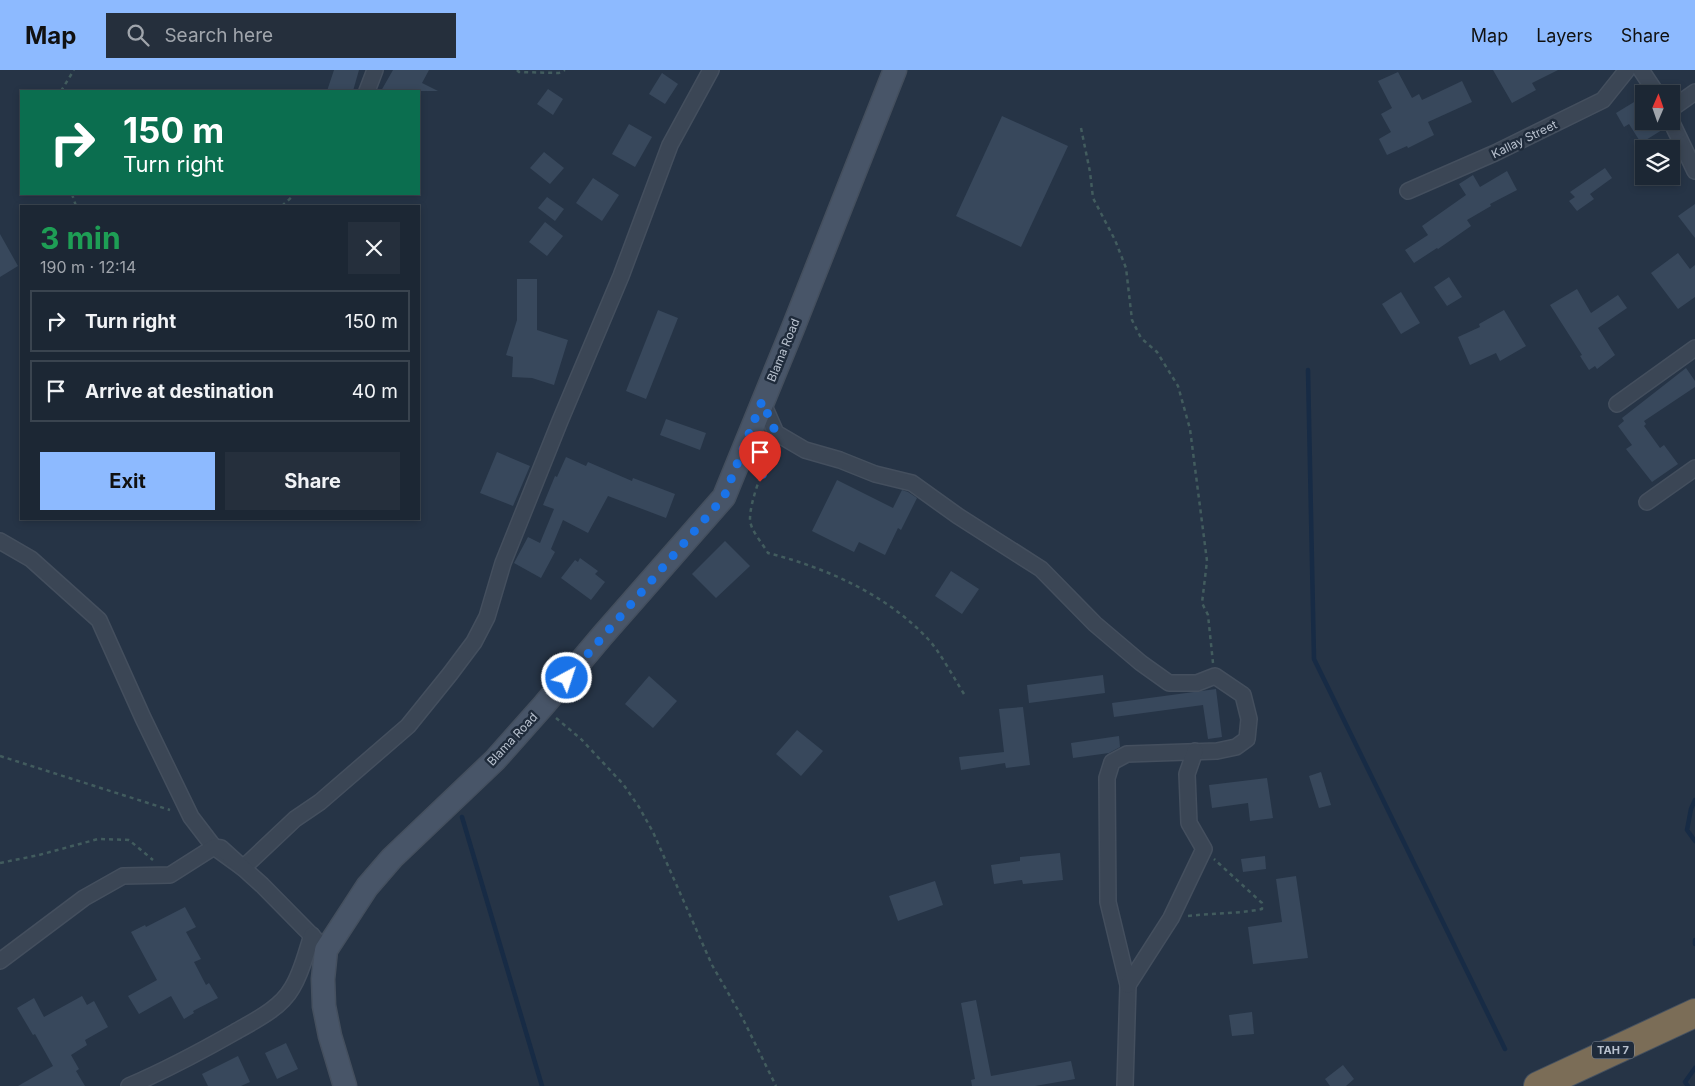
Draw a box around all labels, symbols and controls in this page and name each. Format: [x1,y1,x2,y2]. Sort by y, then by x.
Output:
search box [106,13,456,58]
text: Map [25,21,76,50]
icon: search [124,21,152,49]
text: Search here [164,24,273,47]
text: Map [1471,25,1508,46]
text: Layers [1536,25,1593,46]
text: Share [1621,25,1670,46]
north arrow [1635,85,1680,130]
map controls [1635,85,1680,185]
text: 150 m [123,109,224,151]
icon: right [40,110,105,175]
street label: Kallay Street [1489,117,1559,161]
button: layers [1635,140,1680,185]
text: Turn right [123,151,224,177]
text: 3 min [40,220,121,256]
button: close [348,222,400,274]
text: 190 m · 12:14 [40,257,136,277]
icon: right [42,307,70,335]
text: Turn right [85,310,176,333]
text: 150 m [345,310,398,333]
street label: Blama Road [763,316,803,384]
icon: arrive [42,377,70,405]
text: Arrive at destination [85,380,274,403]
text: 40 m [352,380,398,403]
pin [739,431,781,482]
icon: arrive [746,438,774,466]
button: Exit [40,452,215,510]
button: Share [225,452,400,510]
position arrow [540,651,592,703]
street label: Blama Road [484,709,540,769]
road number: TAH 7 [1592,1042,1634,1058]

